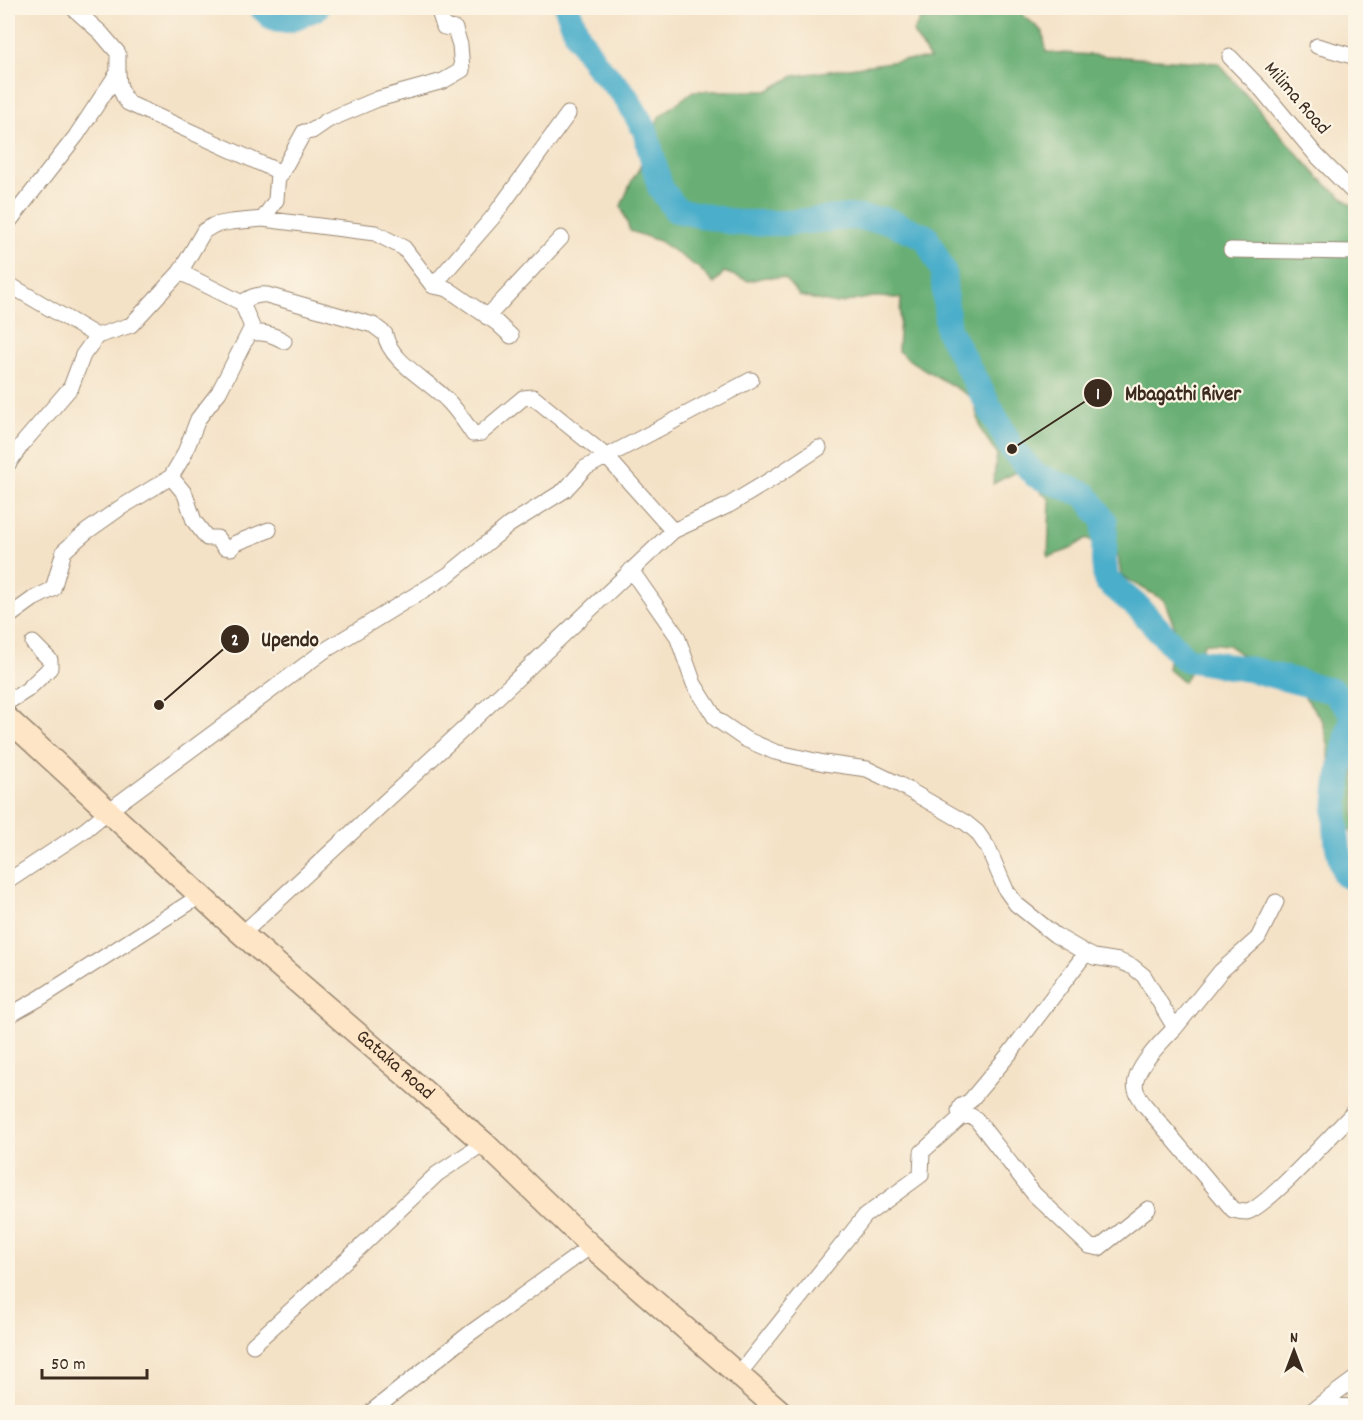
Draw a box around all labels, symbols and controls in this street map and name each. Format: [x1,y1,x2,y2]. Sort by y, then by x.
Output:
street label: Milima Road [1256,56,1336,142]
callout: Mbagathi River [1083,373,1254,412]
text: Mbagathi River [1125,381,1242,411]
text: 1 [1096,383,1100,408]
callout: Upendo [220,619,331,658]
text: Upendo [261,627,319,657]
text: 2 [231,629,239,654]
street label: Gataka Road [349,1024,440,1107]
north arrow [1264,1321,1324,1381]
text: N [1290,1327,1298,1350]
scale bar [42,1342,147,1380]
text: 50 m [51,1353,86,1378]

